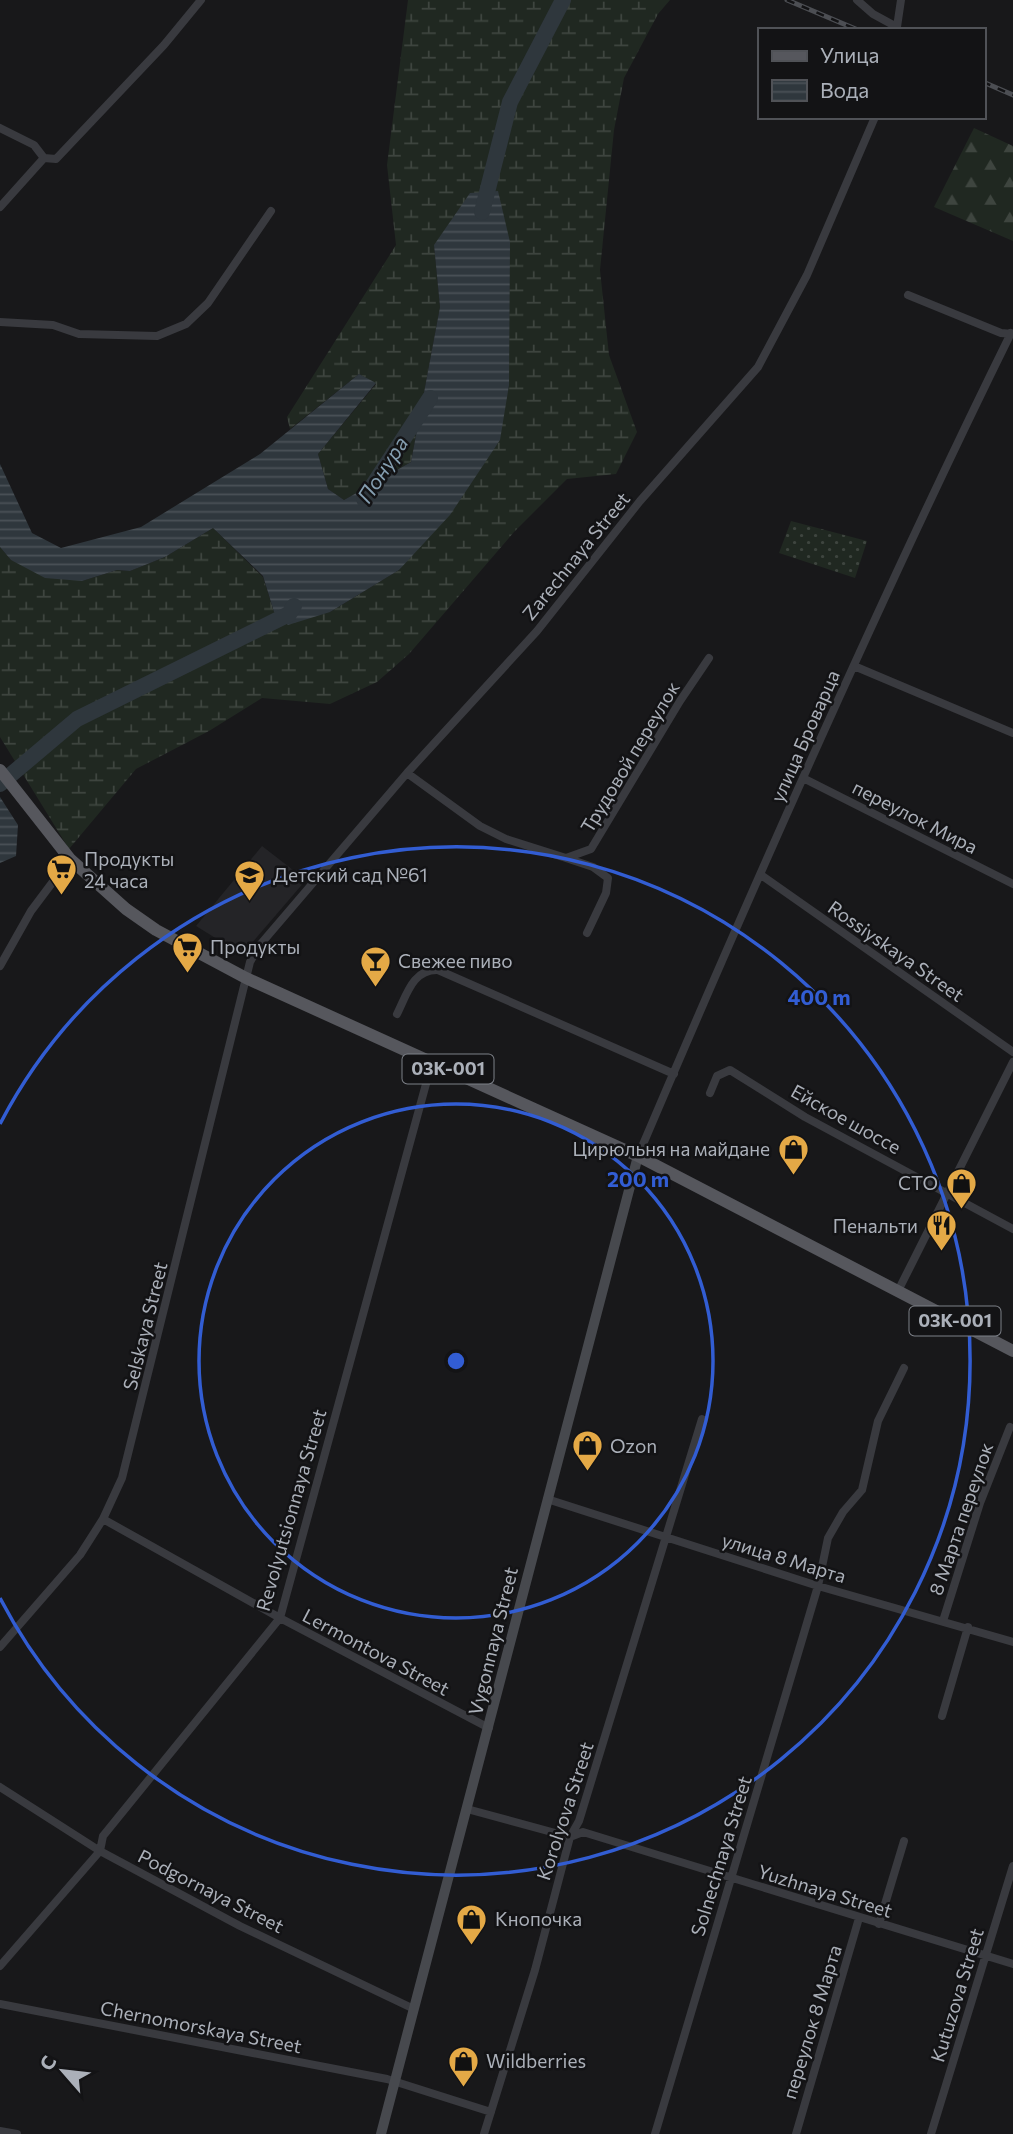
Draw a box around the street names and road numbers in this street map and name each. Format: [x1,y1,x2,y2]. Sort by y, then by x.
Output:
street label: Zarechnaya Street [517,487,634,624]
street label: улица Броварца [765,666,844,805]
street label: Трудовой переулок [575,677,684,837]
street label: переулок Мира [849,775,982,858]
street label: Rossiyskaya Street [824,895,969,1006]
road number: 03К-001 [402,1054,494,1084]
street label: Ейское шоссе [787,1079,905,1158]
street label: Selskaya Street [117,1259,172,1392]
road number: 03К-001 [909,1306,1000,1336]
street label: Revolyutsionnaya Street [251,1406,330,1613]
street label: 8 Марта переулок [924,1440,997,1598]
street label: улица 8 Марта [719,1528,849,1587]
street label: Vygonnaya Street [463,1564,522,1717]
street label: Lermontova Street [299,1603,454,1700]
street label: Korolyova Street [531,1739,598,1883]
street label: Solnechnaya Street [685,1773,756,1939]
street label: Podgornaya Street [135,1844,288,1937]
street label: Yuzhnaya Street [755,1859,895,1922]
street label: Kutuzova Street [925,1925,988,2065]
street label: переулок 8 Марта [777,1942,846,2102]
street label: Chernomorskaya Street [99,1996,304,2057]

